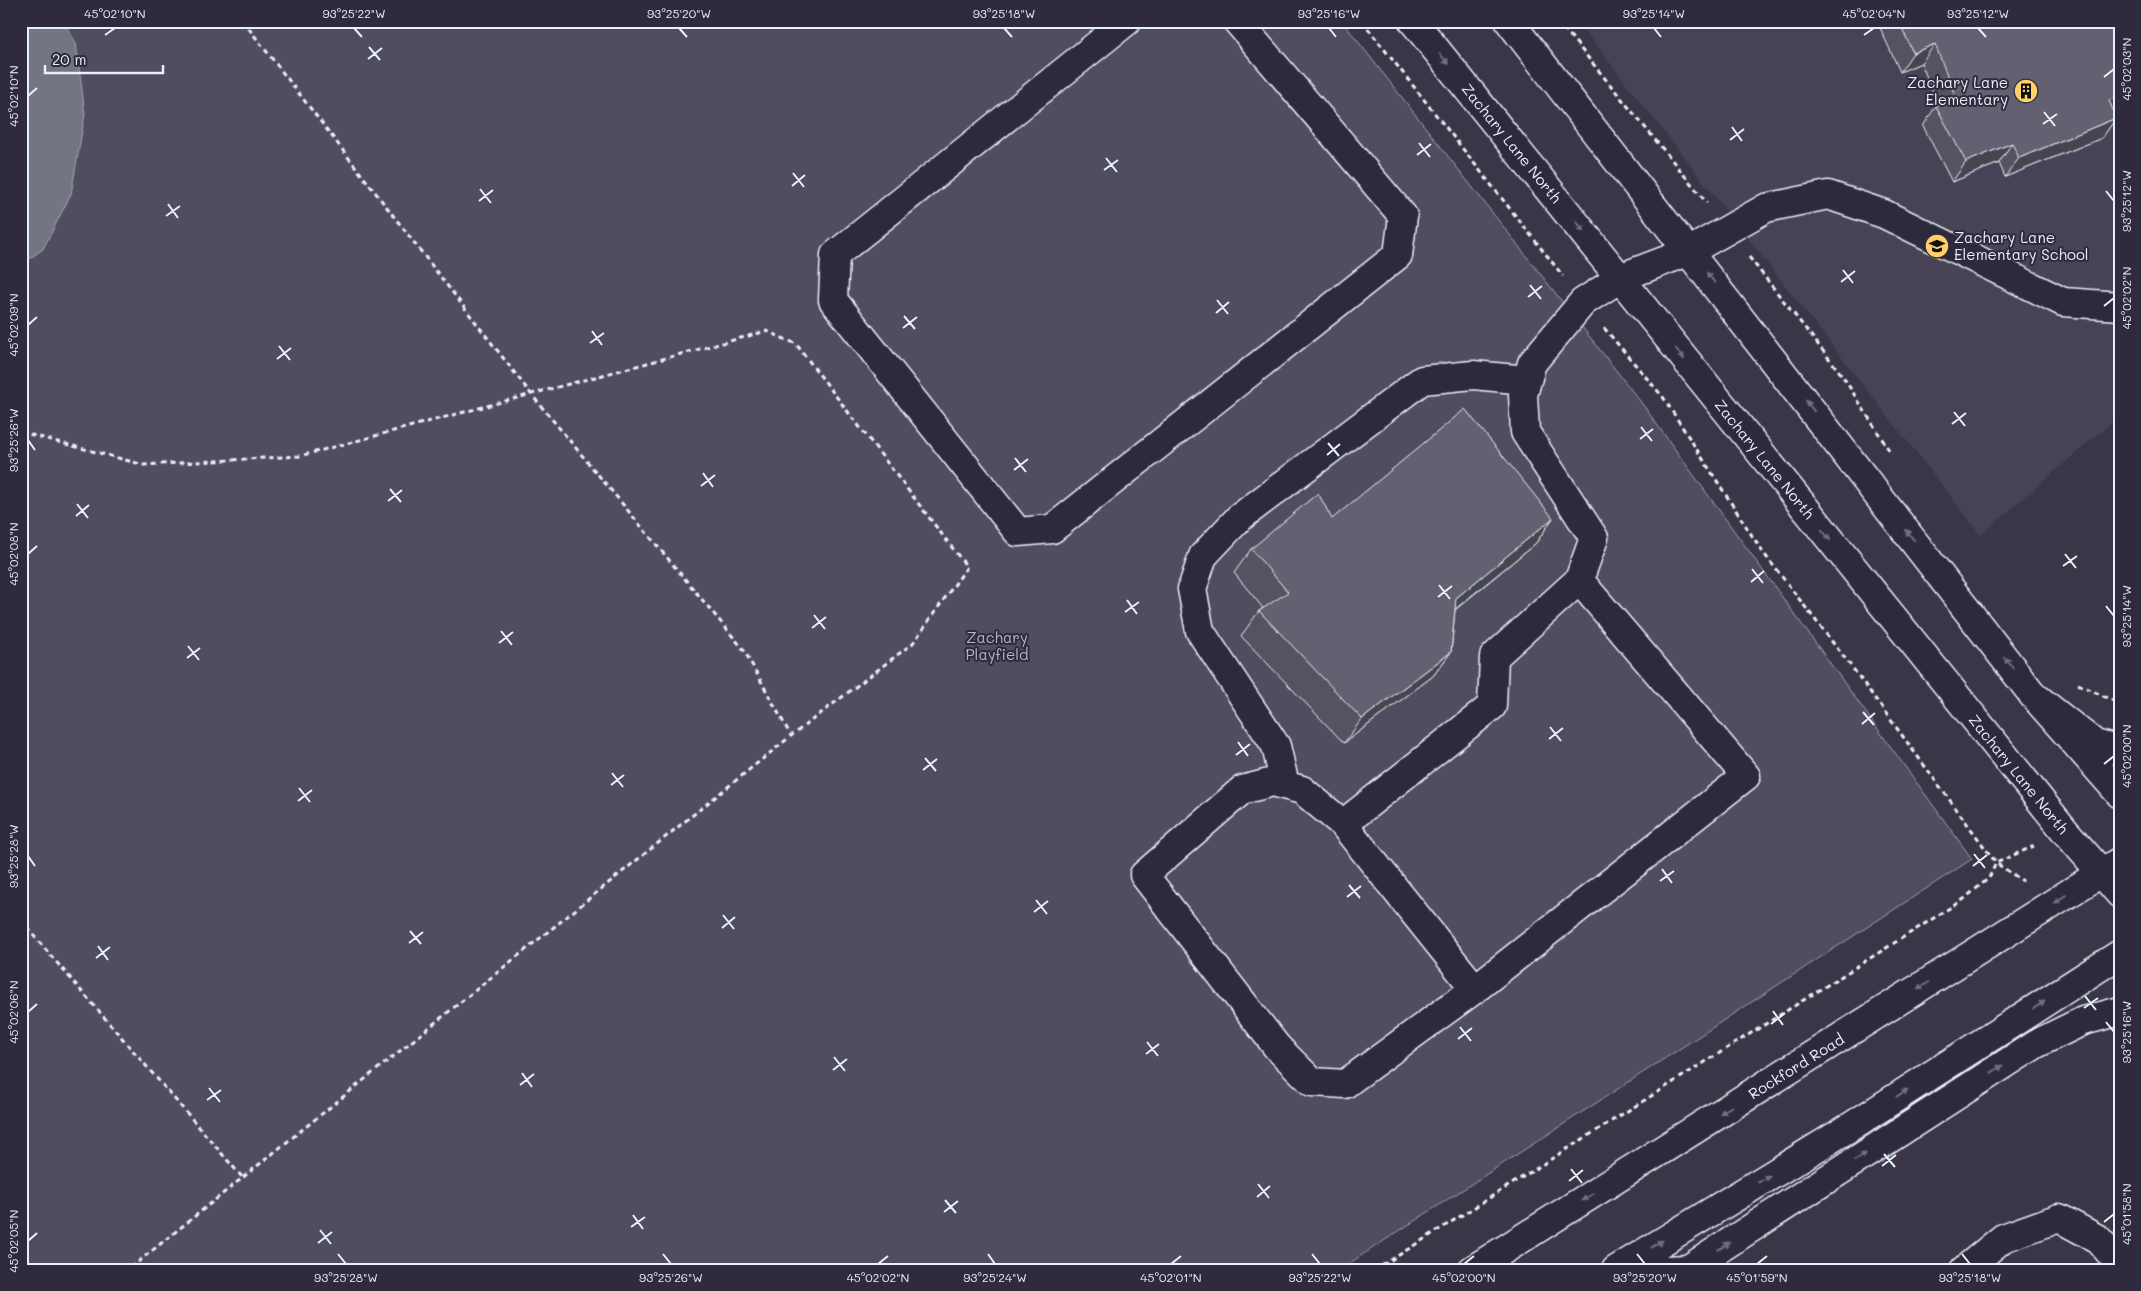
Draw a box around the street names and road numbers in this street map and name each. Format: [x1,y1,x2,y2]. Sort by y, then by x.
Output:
street label: Zachary Lane North [1458,79,1566,207]
street label: Zachary Lane North [1711,395,1819,523]
street label: Zachary Lane North [1965,710,2073,838]
street label: Rockford Road [1744,1029,1848,1103]

